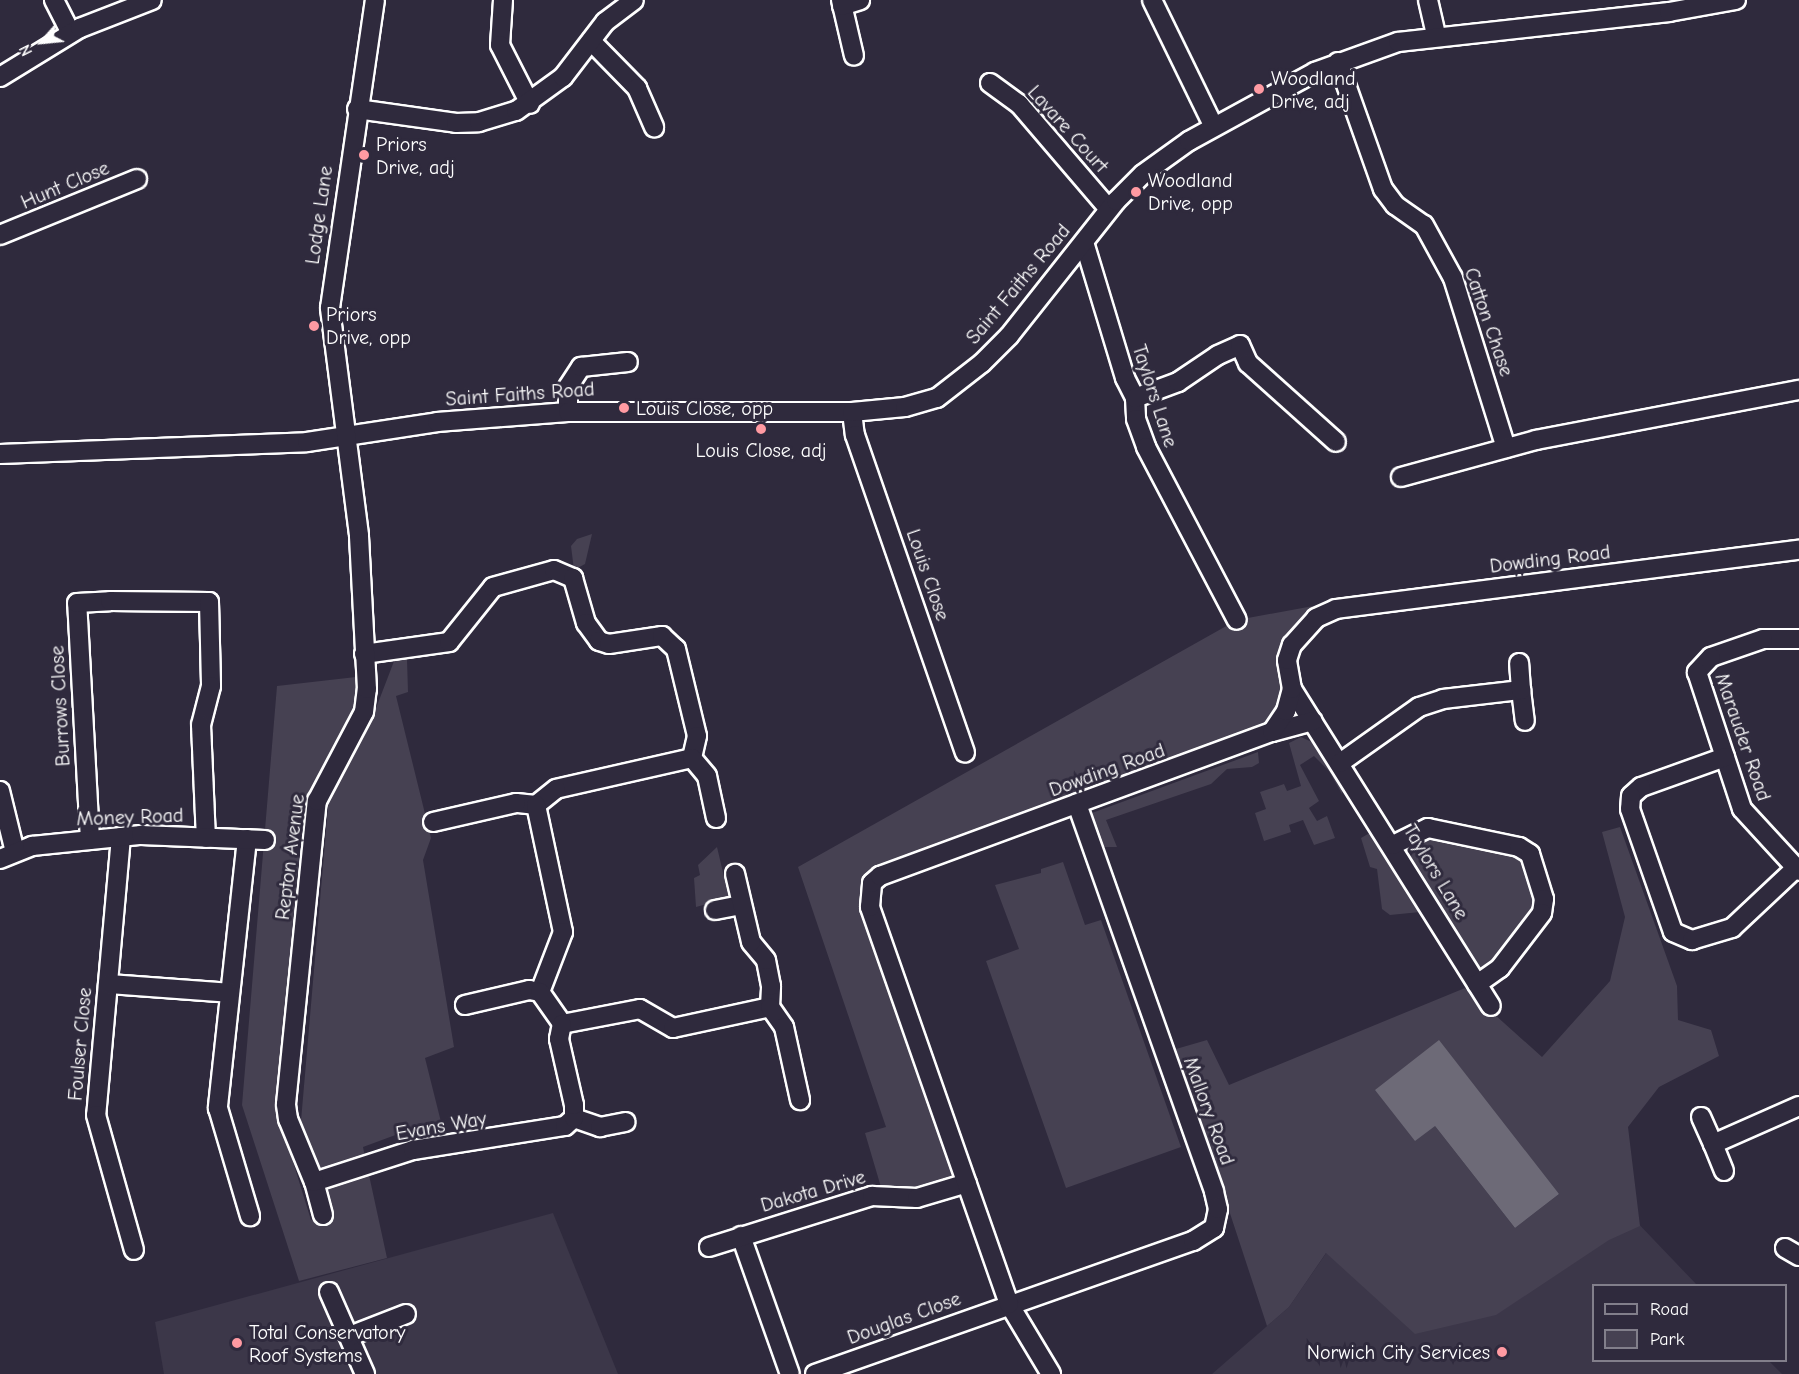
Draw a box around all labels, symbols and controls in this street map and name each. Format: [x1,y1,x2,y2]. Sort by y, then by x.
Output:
north arrow [12,12,72,72]
text: N [16,41,36,59]
place label: Woodland Drive, adj [1271,66,1356,113]
street label: Lavare Court [1023,80,1113,178]
marker: Woodland Drive, adj [1252,82,1266,96]
place label: Priors Drive, adj [376,132,455,179]
marker: Priors Drive, adj [357,148,371,162]
street label: Hunt Close [17,156,113,214]
street label: Lodge Lane [300,164,338,266]
place label: Woodland Drive, opp [1148,168,1233,215]
marker: Woodland Drive, opp [1129,185,1143,199]
street label: Saint Faiths Road [961,219,1075,349]
street label: Catton Chase [1459,264,1519,380]
place label: Priors Drive, opp [326,302,411,349]
marker: Priors Drive, opp [307,319,321,333]
street label: Taylors Lane [1127,342,1183,450]
street label: Saint Faiths Road [445,377,595,411]
place label: Louis Close, opp [636,396,773,420]
marker: Louis Close, opp [617,401,631,415]
marker: Louis Close, adj [754,422,768,436]
place label: Louis Close, adj [696,438,826,462]
street label: Louis Close [901,526,955,624]
street label: Dowding Road [1488,540,1612,578]
street label: Burrows Close [45,645,75,767]
street label: Marauder Road [1710,670,1776,804]
street label: Dowding Road [1046,738,1168,802]
street label: Repton Avenue [270,793,310,921]
street label: Money Road [76,803,184,831]
street label: Taylors Lane [1398,820,1474,924]
street label: Foulser Close [63,986,97,1102]
street label: Mallory Road [1178,1054,1240,1168]
street label: Evans Way [394,1106,488,1146]
street label: Dakota Drive [758,1165,868,1217]
legend [1592,1284,1787,1362]
street label: Douglas Close [844,1286,964,1350]
text: Road [1650,1299,1689,1320]
place label: Total Conservatory Roof Systems [249,1320,406,1367]
text: Park [1650,1329,1684,1350]
marker: Total Conservatory Roof Systems [230,1336,244,1350]
place label: Norwich City Services [1307,1340,1490,1364]
marker: Norwich City Services [1495,1345,1509,1359]

